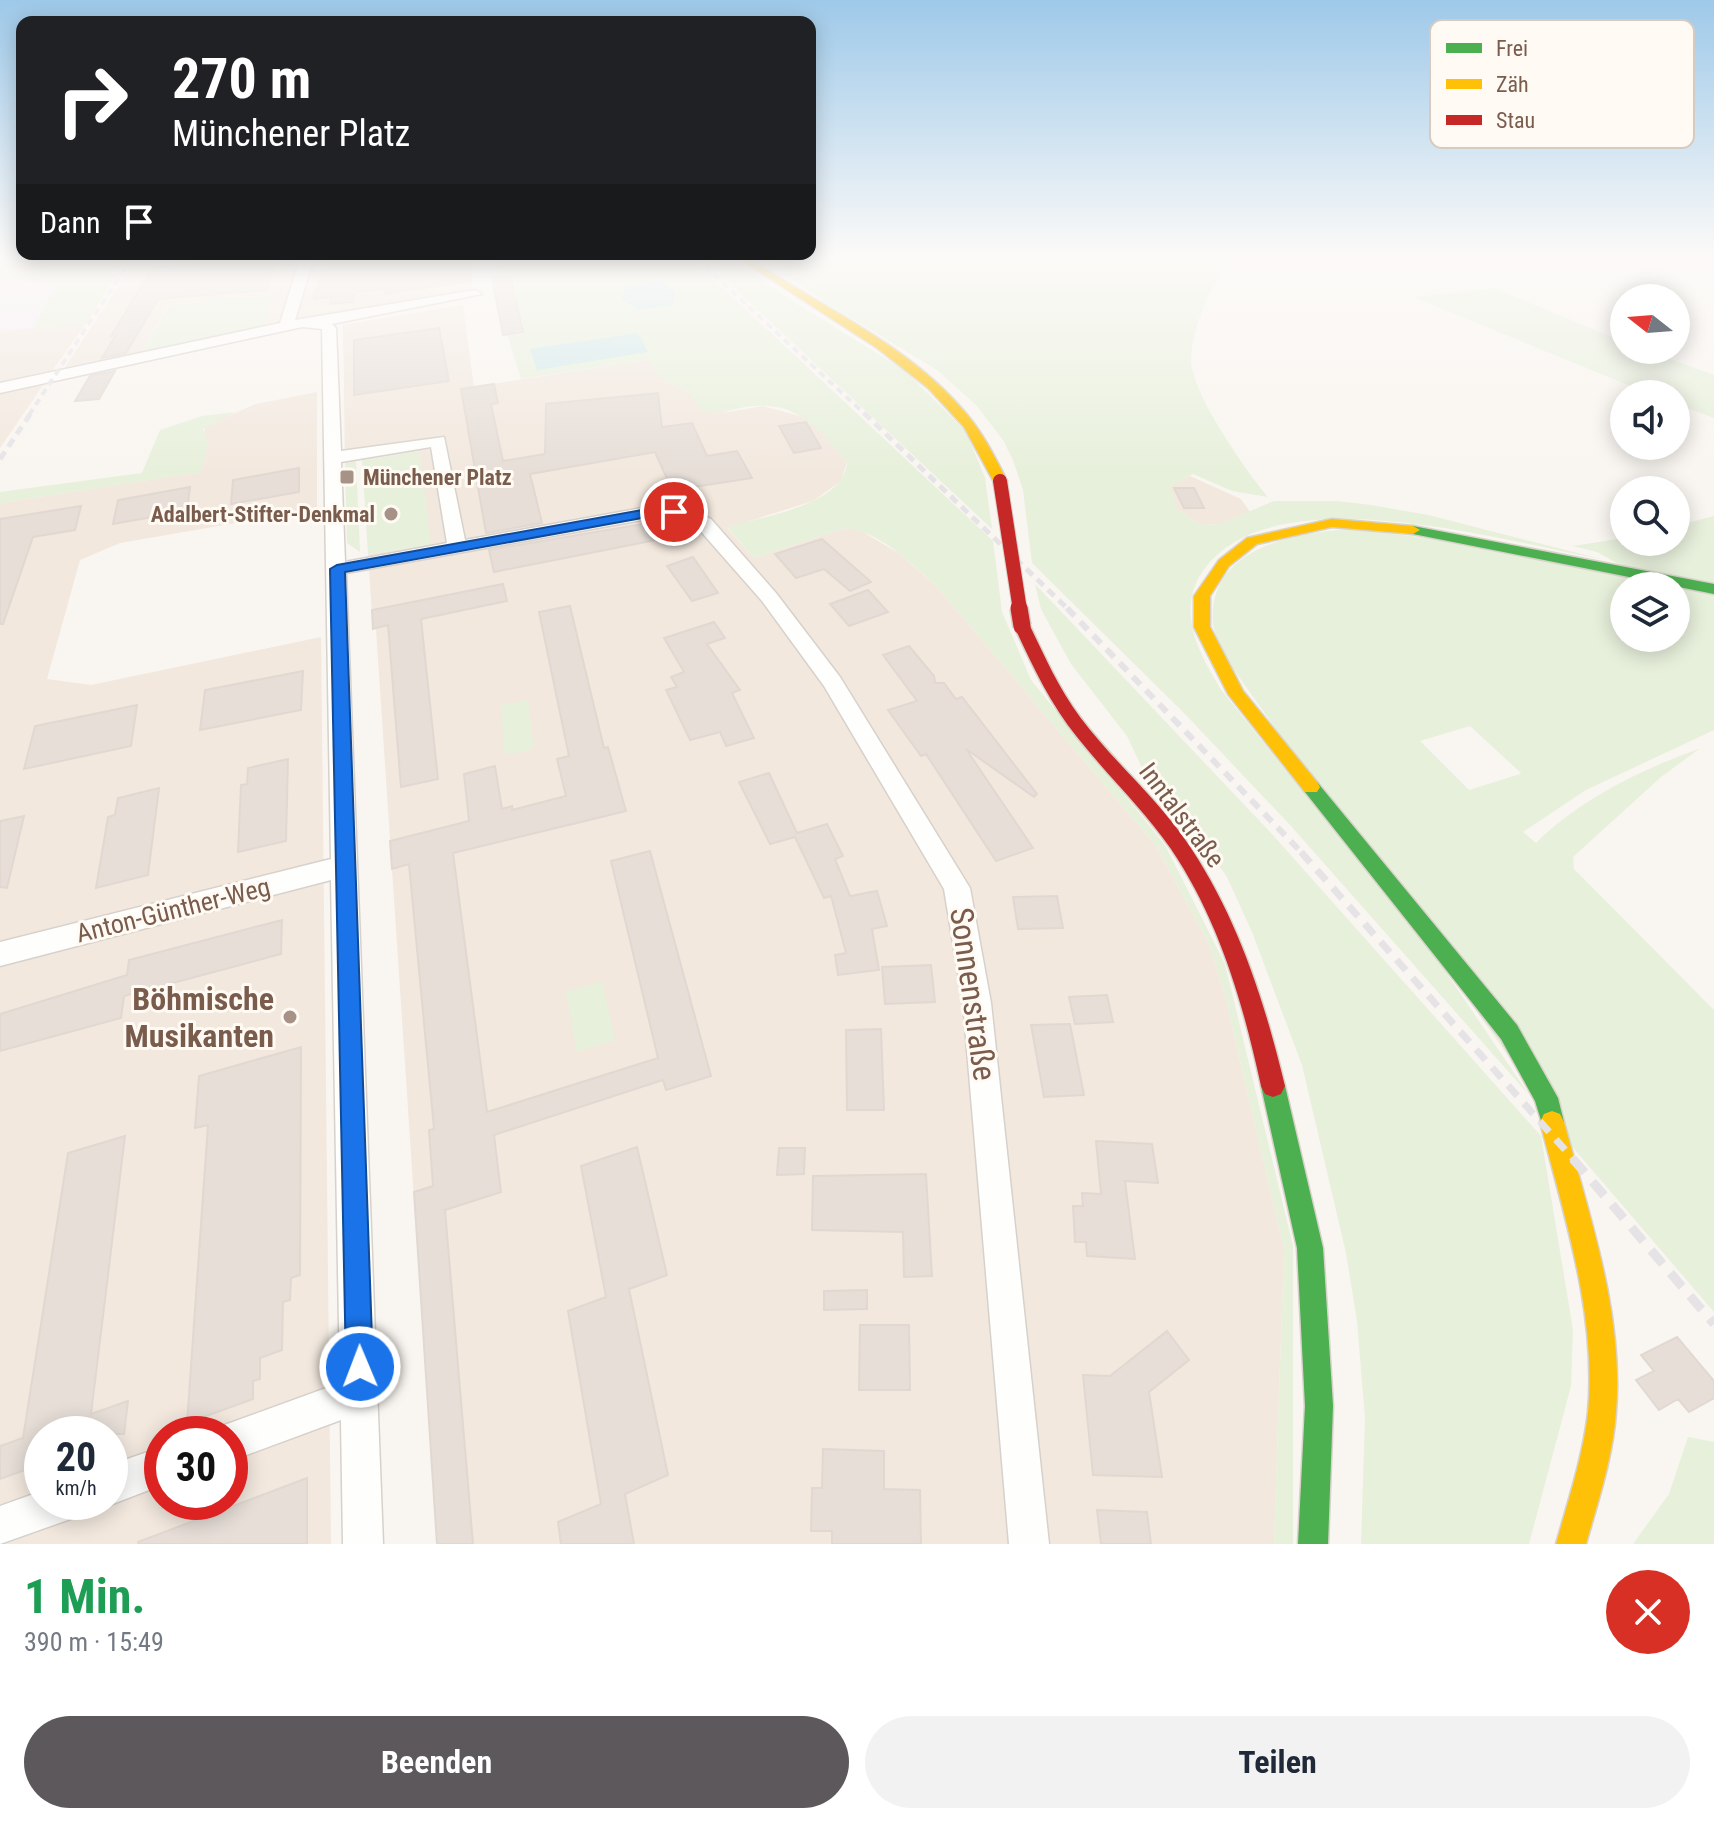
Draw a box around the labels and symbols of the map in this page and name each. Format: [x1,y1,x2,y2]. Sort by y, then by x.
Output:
legend [1430,20,1694,148]
text: Frei [1496,36,1528,61]
text: Zäh [1496,72,1529,97]
text: Stau [1496,108,1535,133]
north arrow [1610,284,1690,364]
place label: Münchener Platz [363,465,512,490]
marker: Münchener Platz [338,468,356,486]
pin [640,478,708,546]
place label: Adalbert-Stifter-Denkmal [151,502,375,527]
marker: Adalbert-Stifter-Denkmal [382,505,400,523]
street label: Inntalstraße [1133,757,1231,873]
street label: Anton-Günther-Weg [73,871,273,949]
street label: Sonnenstraße [942,905,1004,1083]
place label: Böhmische Musikanten [124,980,274,1055]
marker: Böhmische Musikanten [281,1008,299,1026]
position arrow [318,1325,402,1409]
speed limit sign: 30 [144,1416,248,1520]

